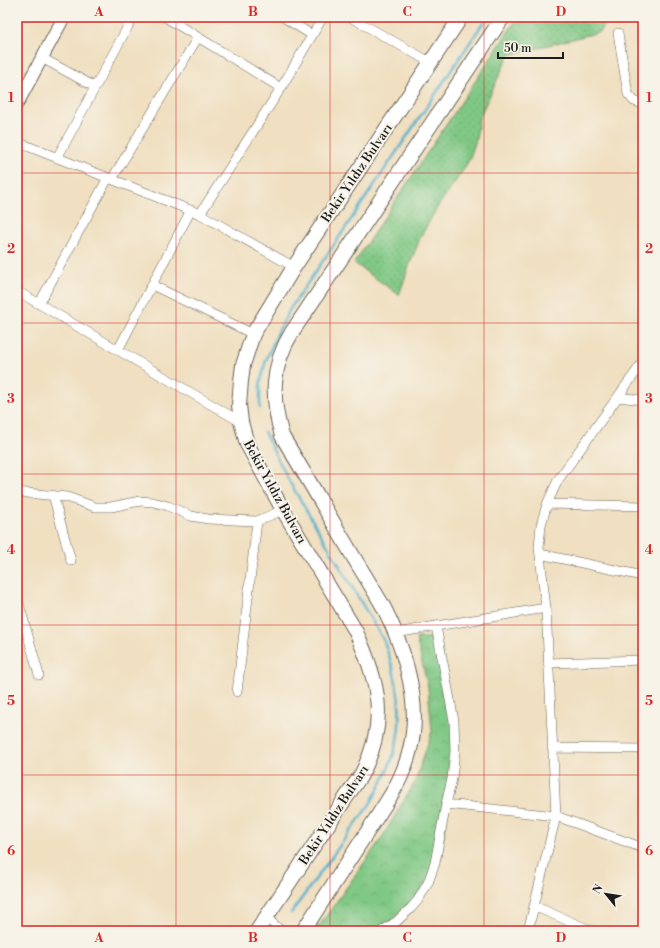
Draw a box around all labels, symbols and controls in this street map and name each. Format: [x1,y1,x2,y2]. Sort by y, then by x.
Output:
text: A [93,4,104,20]
text: B [248,4,258,20]
text: C [402,4,412,20]
text: D [556,4,566,20]
scale bar [498,34,563,60]
text: 50 m [504,41,532,56]
text: 1 [8,90,15,106]
text: 1 [646,90,653,106]
street label: Bekir Yıldız Bulvarı [317,121,396,226]
text: 2 [7,241,15,257]
text: 2 [645,241,653,257]
text: 3 [7,391,15,407]
text: 3 [645,391,653,407]
street label: Bekir Yıldız Bulvarı [239,437,310,547]
text: 4 [7,542,16,558]
text: 4 [645,542,654,558]
text: 5 [7,693,15,709]
text: 5 [645,693,653,709]
street label: Bekir Yıldız Bulvarı [295,762,372,869]
text: 6 [7,843,15,859]
text: 6 [645,843,653,859]
north arrow [586,874,626,914]
text: N [590,882,607,897]
text: A [93,930,104,946]
text: B [248,930,258,946]
text: C [402,930,412,946]
text: D [556,930,566,946]

